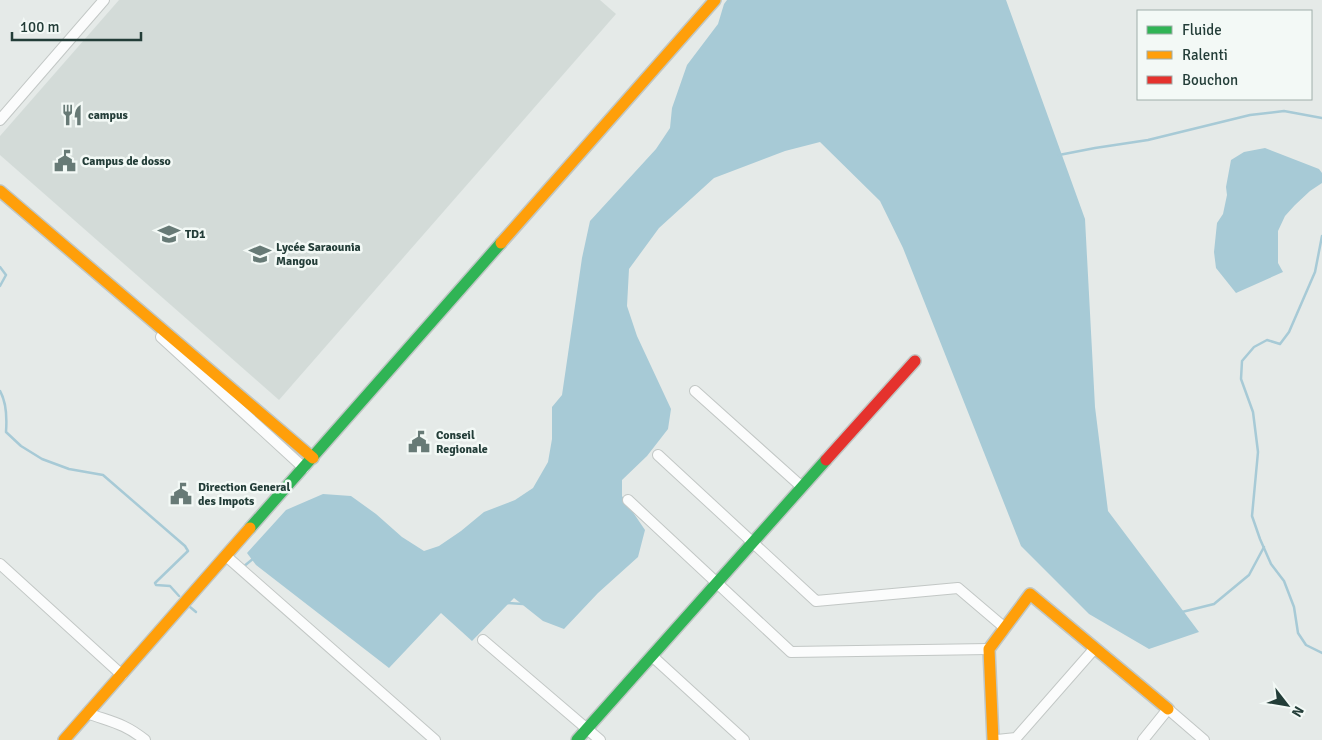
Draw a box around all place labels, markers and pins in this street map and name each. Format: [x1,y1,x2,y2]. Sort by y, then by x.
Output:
restaurant icon: campus [59,102,85,128]
place label: campus [88,108,129,123]
public building icon: Campus de dosso [52,148,78,174]
place label: Campus de dosso [82,154,171,169]
school or university icon: TD1 [156,221,182,247]
place label: TD1 [185,227,206,242]
place label: Lycée Saraounia Mangou [276,240,361,269]
school or university icon: Lycée Saraounia Mangou [247,241,273,267]
place label: Conseil Regionale [436,428,488,457]
public building icon: Conseil Regionale [406,429,432,455]
place label: Direction General des Impots [198,480,291,509]
public building icon: Direction General des Impots [168,481,194,507]

